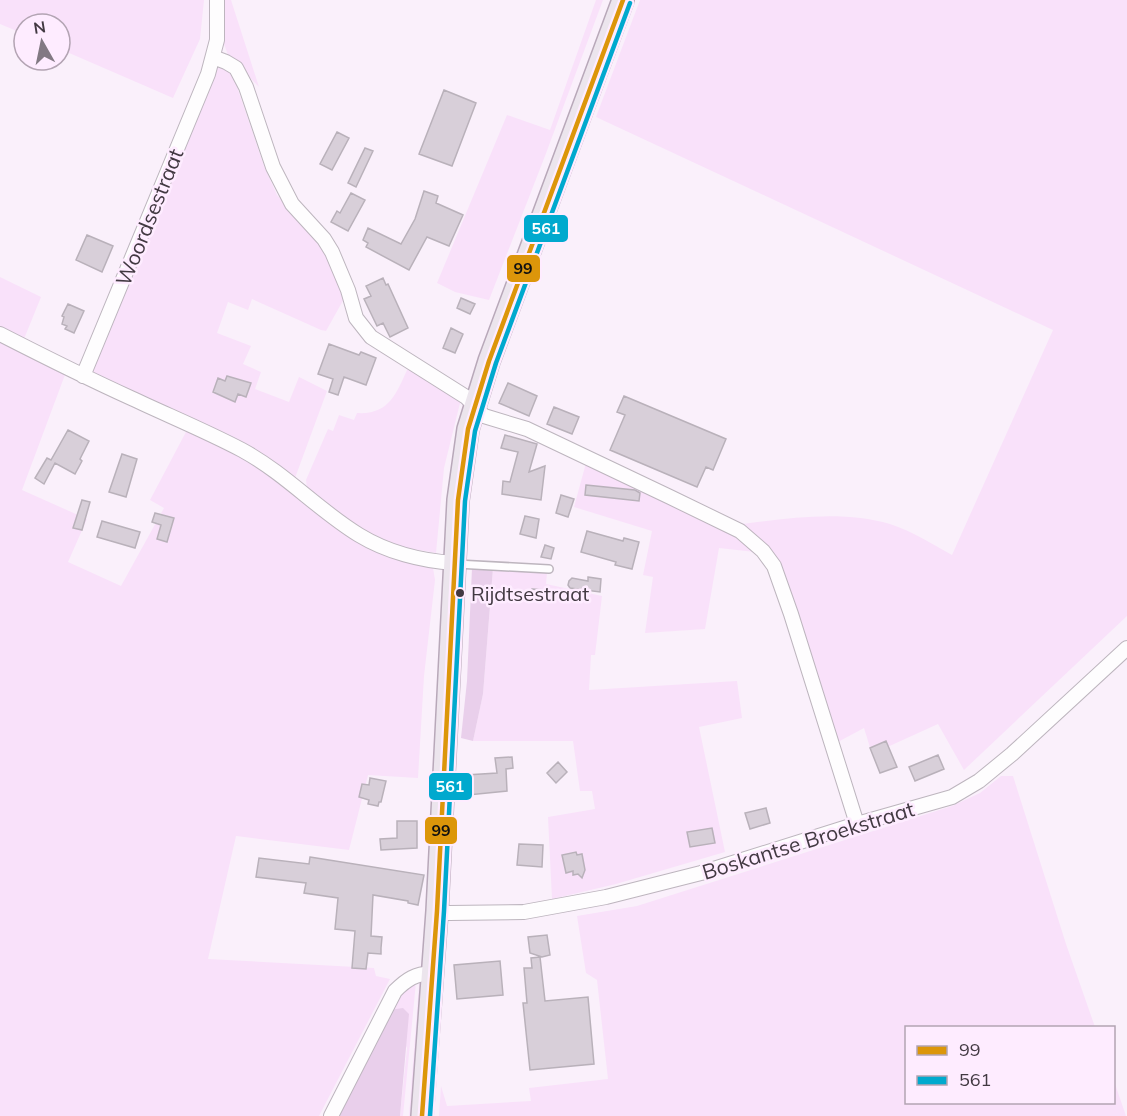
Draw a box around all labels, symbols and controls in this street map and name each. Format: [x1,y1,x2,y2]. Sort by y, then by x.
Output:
north arrow [12,12,72,72]
text: N [32,16,47,38]
street label: Woordsestraat [110,145,188,289]
line badge: 561 [523,214,569,243]
text: 561 [532,218,560,238]
line badge: 99 [506,254,541,283]
text: 99 [513,258,533,278]
place label: Rijdtsestraat [471,581,589,606]
marker: Rijdtsestraat [454,587,466,599]
line badge: 561 [428,772,473,801]
text: 561 [436,776,464,796]
street label: Boskantse Broekstraat [699,795,917,885]
line badge: 99 [424,816,458,845]
text: 99 [431,820,451,840]
legend [905,1026,1115,1104]
text: 99 [959,1038,981,1061]
text: 561 [959,1068,991,1091]

